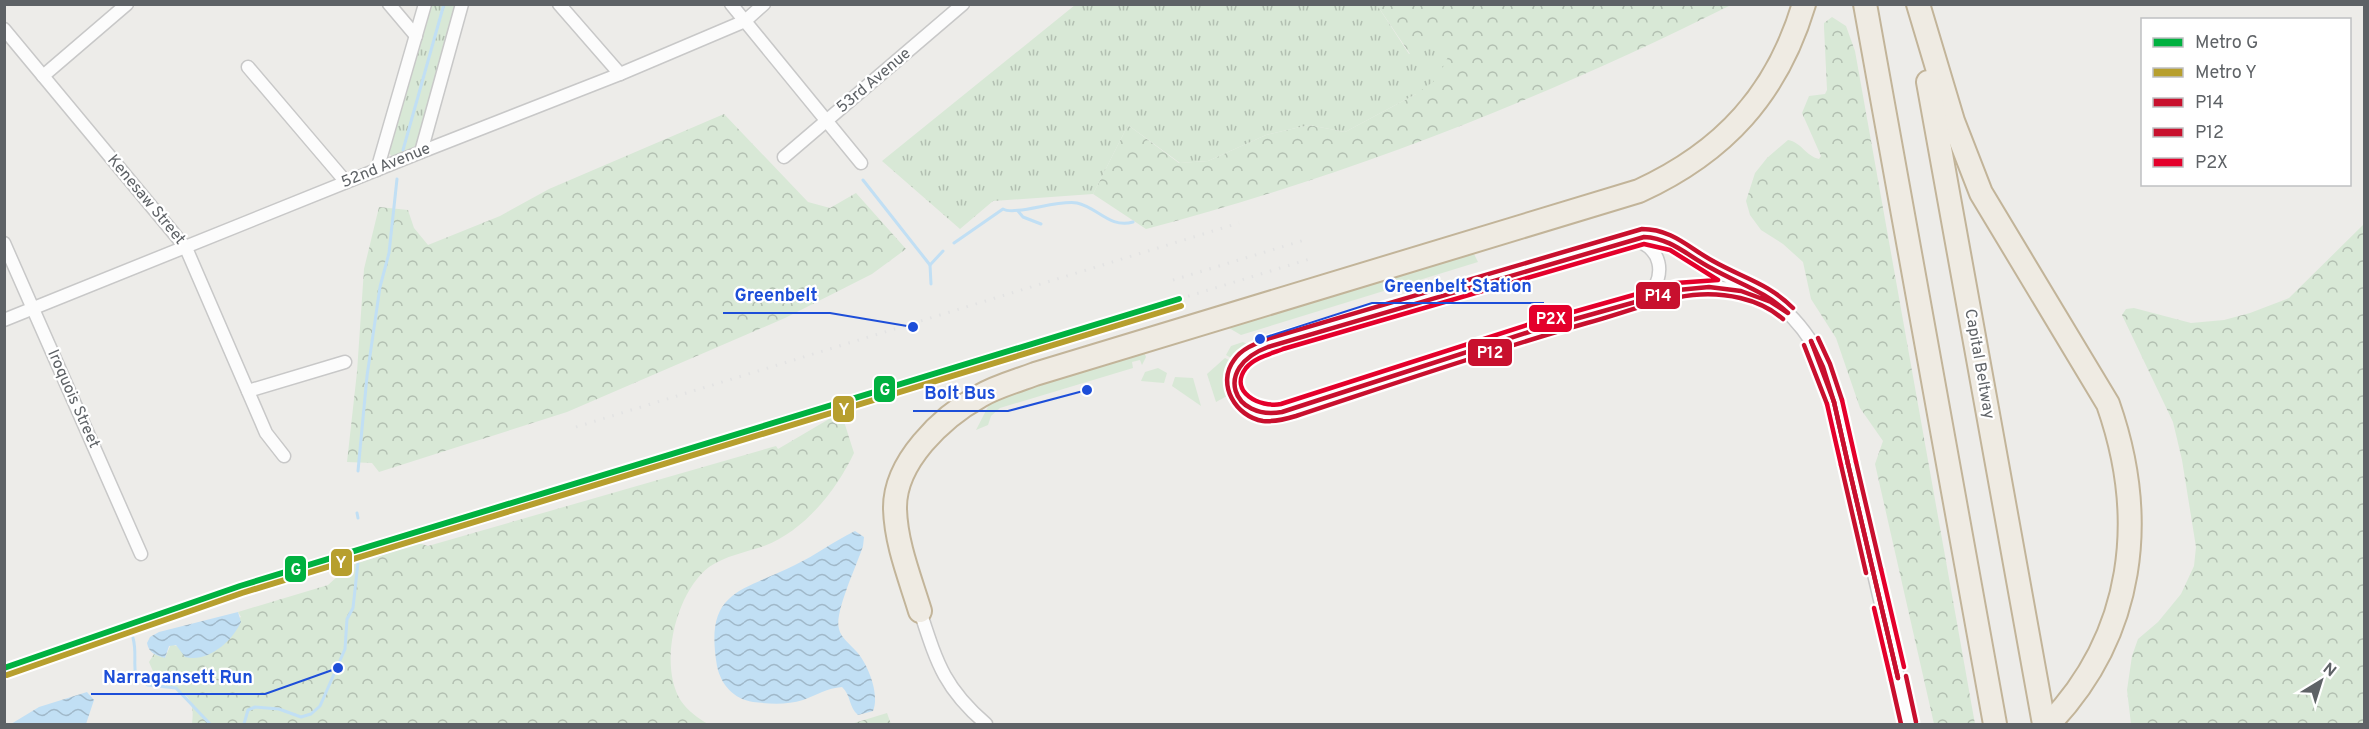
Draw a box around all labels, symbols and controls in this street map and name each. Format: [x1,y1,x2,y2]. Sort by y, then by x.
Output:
legend [2141,18,2351,186]
text: Metro G [2195,32,2258,55]
street label: 53rd Avenue [833,44,915,118]
text: Metro Y [2195,62,2257,85]
text: P14 [2195,92,2224,115]
text: P12 [2195,122,2224,145]
street label: 52nd Avenue [338,139,434,193]
street label: Kenesaw Street [103,151,189,249]
text: P2X [2195,152,2228,175]
callout: Greenbelt Station [1372,267,1544,303]
text: Greenbelt Station [1384,276,1532,299]
callout: Greenbelt [723,277,830,313]
line badge: P14 [1635,281,1681,310]
text: Greenbelt [734,285,818,308]
text: P14 [1645,287,1671,307]
line badge: P2X [1528,304,1573,333]
street label: Capital Beltway [1959,307,1999,421]
text: P2X [1536,310,1566,330]
line badge: P12 [1467,338,1513,367]
text: P12 [1477,344,1503,364]
street label: Iroquois Street [42,347,104,451]
line badge: G [873,375,896,403]
callout: Bolt Bus [913,375,1008,411]
text: G [880,381,890,401]
text: Bolt Bus [924,383,996,406]
line badge: Y [832,395,855,423]
text: Y [839,401,850,421]
line badge: Y [330,548,353,577]
text: Y [336,554,347,574]
line badge: G [284,555,307,583]
text: G [291,561,301,581]
north arrow [2291,651,2351,711]
callout: Narragansett Run [91,658,265,694]
text: N [2318,659,2340,682]
text: Narragansett Run [103,667,253,690]

